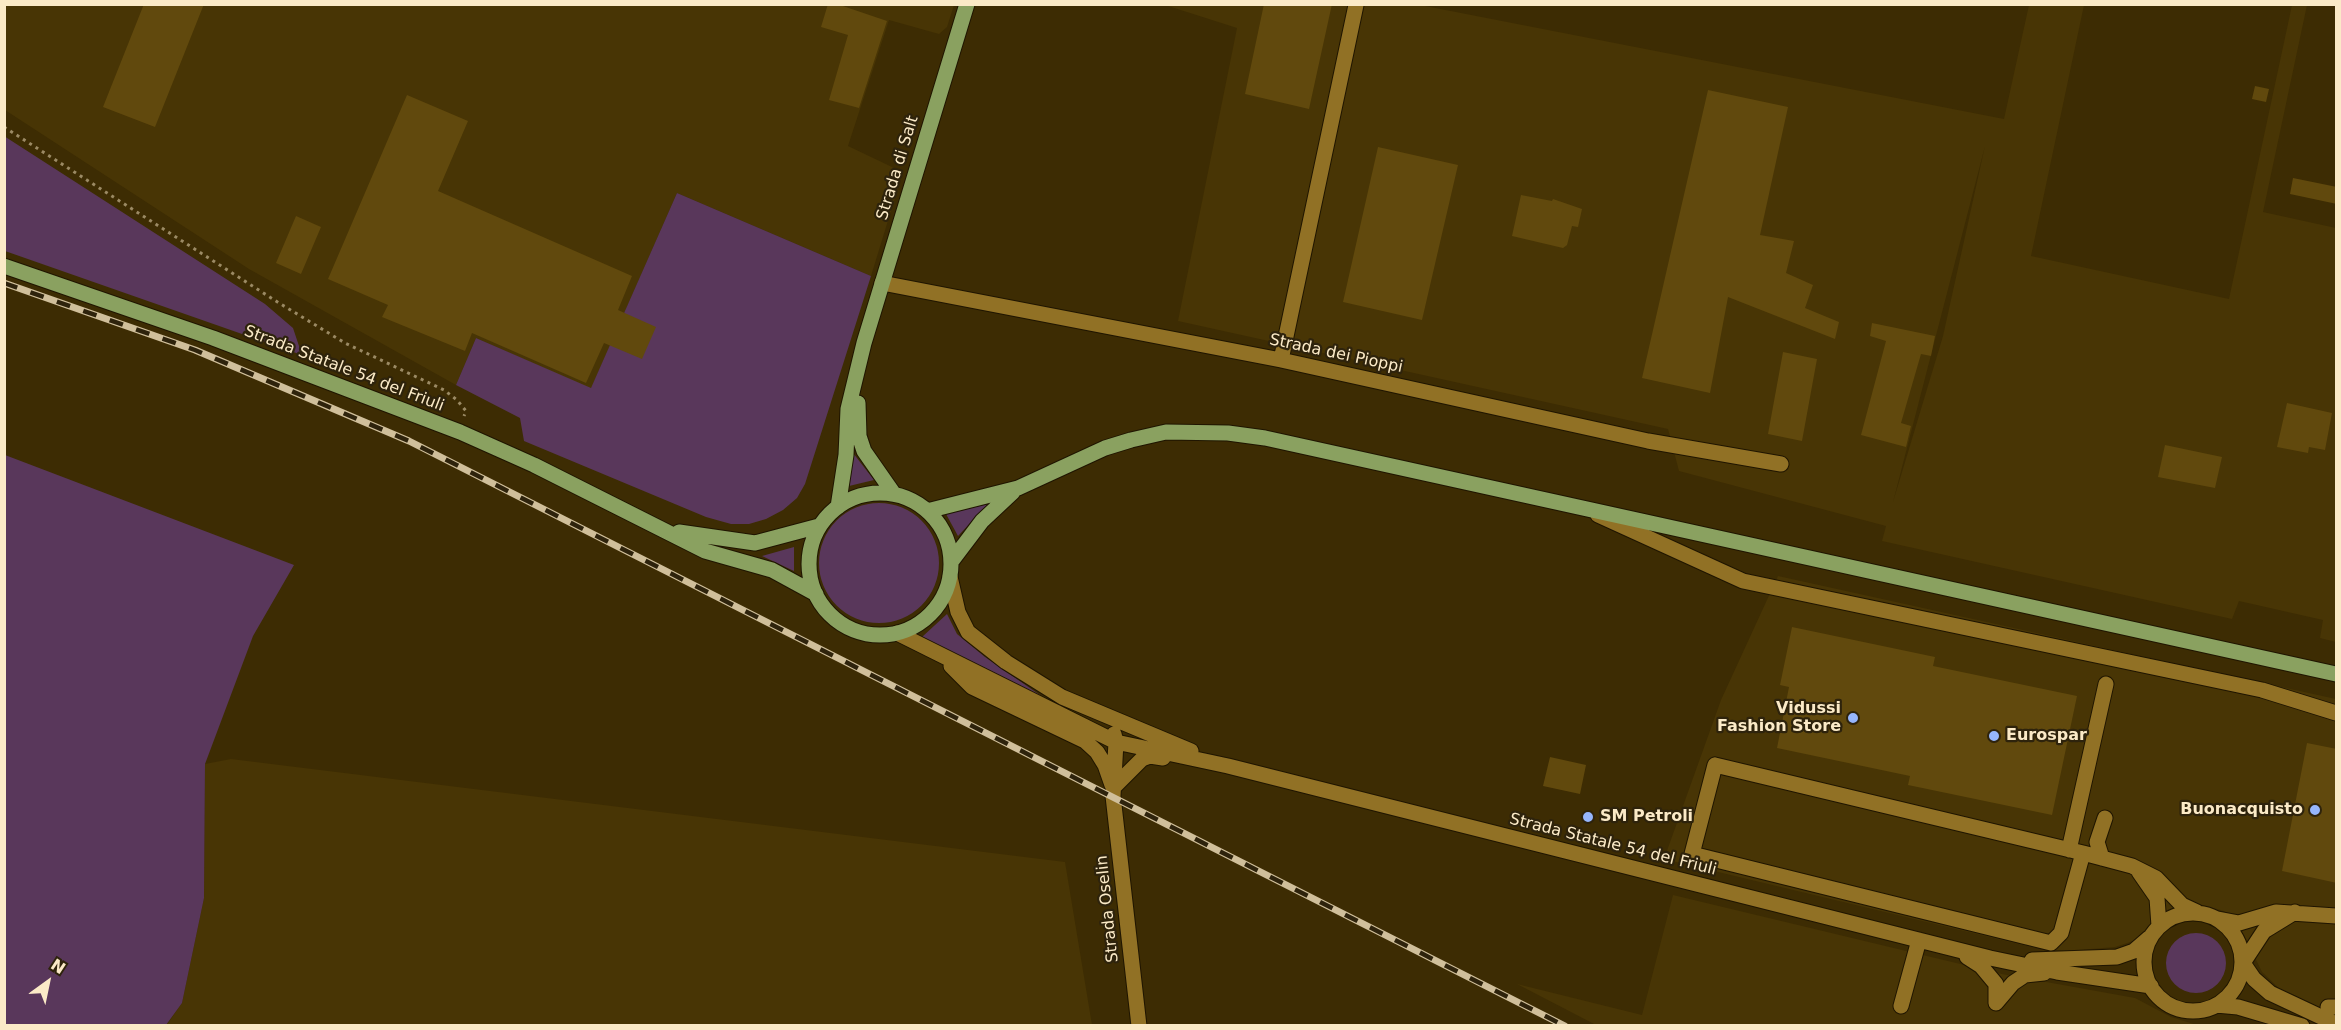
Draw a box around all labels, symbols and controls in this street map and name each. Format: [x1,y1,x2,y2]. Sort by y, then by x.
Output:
street label: Strada di Salt [873,113,923,223]
street label: Strada Statale 54 del Friuli [241,322,447,416]
street label: Strada dei Pioppi [1268,331,1404,377]
place label: Vidussi Fashion Store [1717,699,1841,737]
marker: Vidussi Fashion Store [1846,711,1860,725]
place label: Eurospar [2006,726,2087,746]
marker: Eurospar [1987,729,2001,743]
place label: Buonacquisto [2180,800,2303,820]
marker: Buonacquisto [2308,803,2322,817]
place label: SM Petroli [1600,807,1693,827]
street label: Strada Statale 54 del Friuli [1508,810,1718,880]
marker: SM Petroli [1581,810,1595,824]
street label: Strada Oselin [1093,854,1123,964]
north arrow [18,952,78,1012]
text: N [47,955,69,978]

